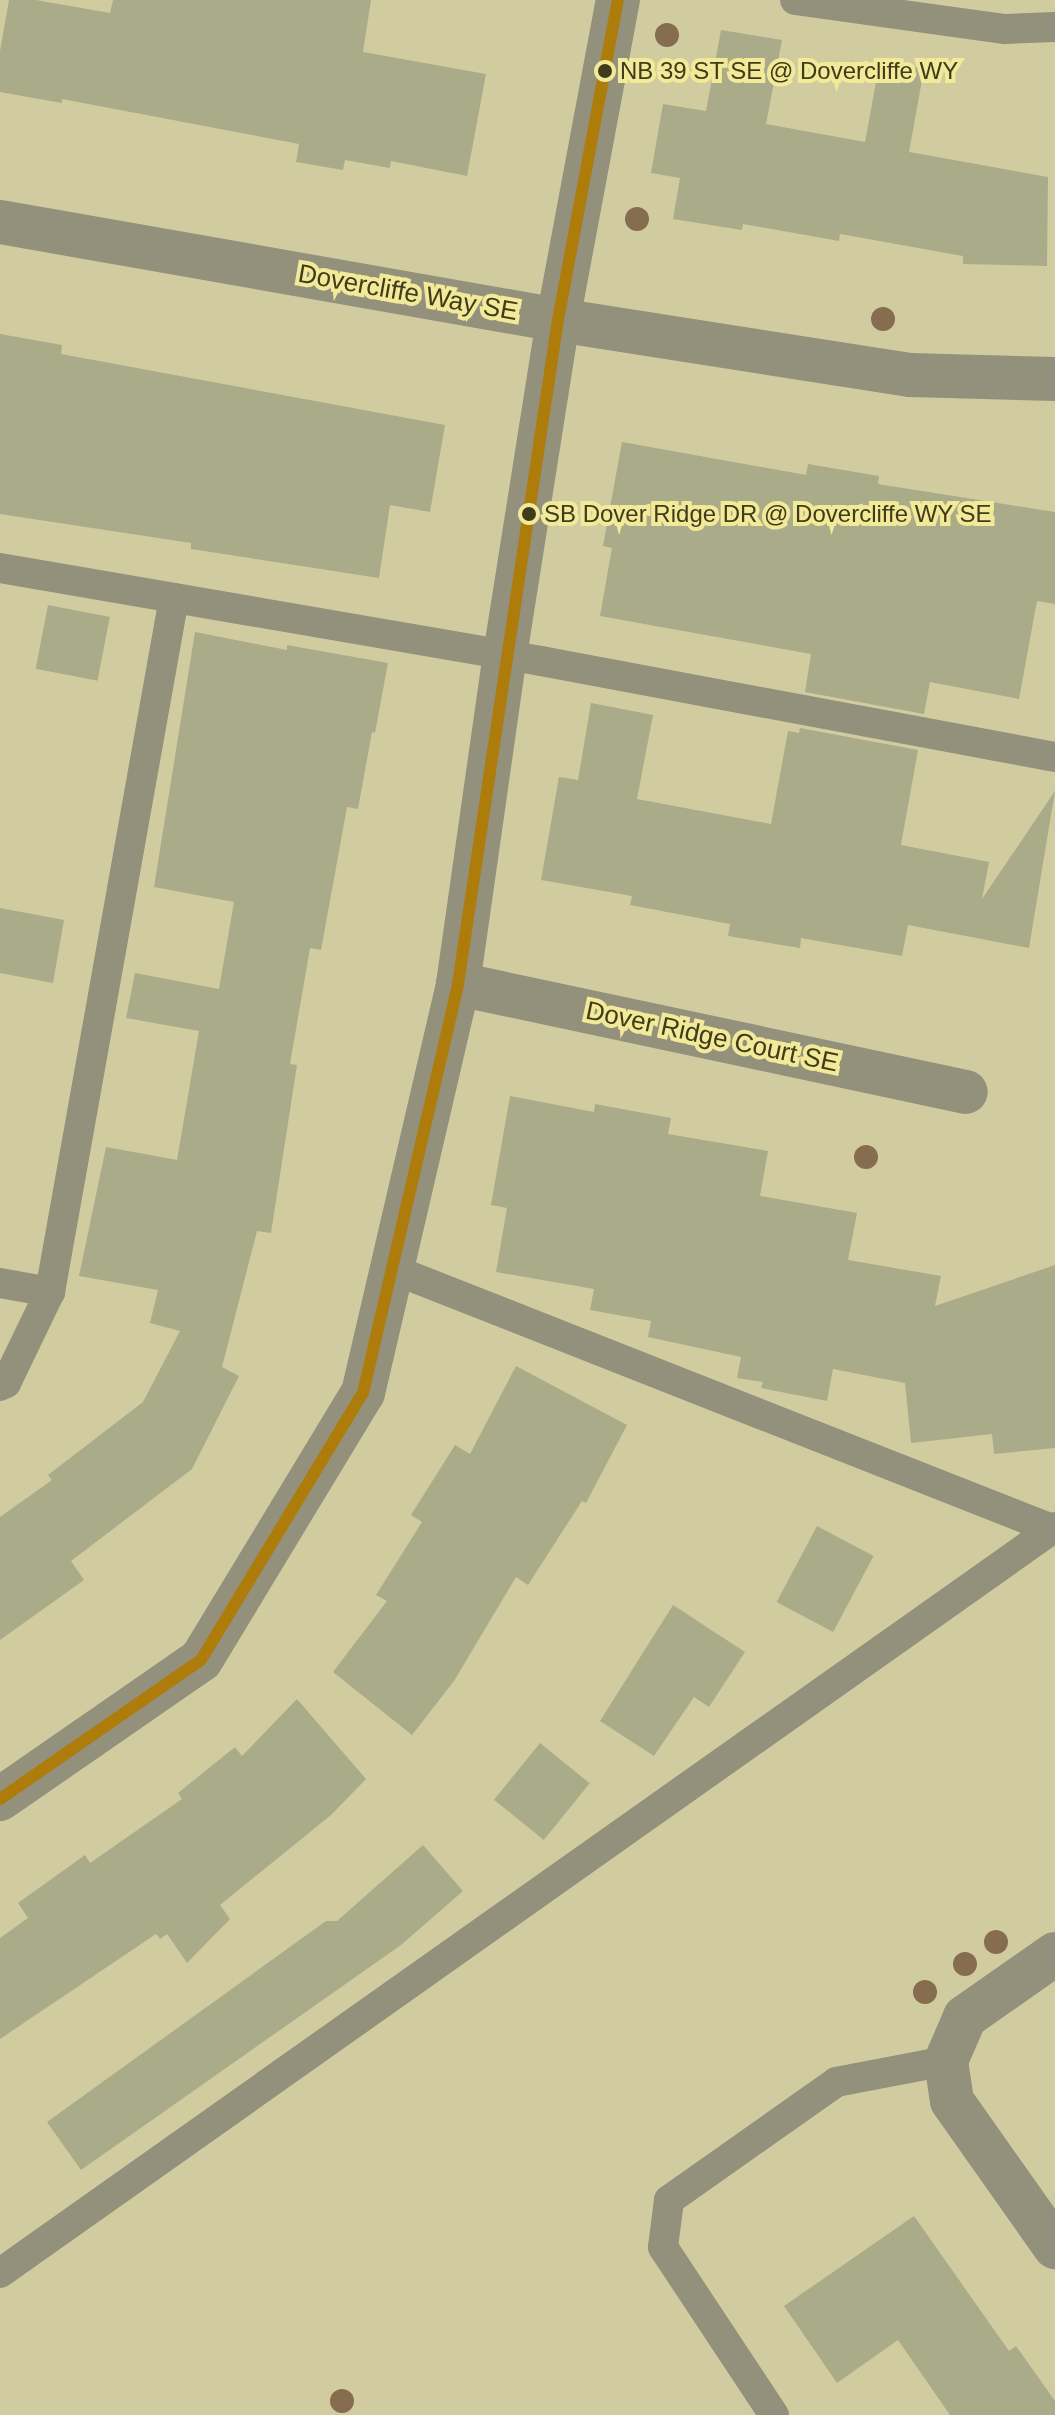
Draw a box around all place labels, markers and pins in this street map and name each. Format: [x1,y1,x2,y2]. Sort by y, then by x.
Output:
place label: NB 39 ST SE @ Dovercliffe WY [620,57,959,85]
marker: NB 39 ST SE @ Dovercliffe WY [597,63,613,79]
place label: SB Dover Ridge DR @ Dovercliffe WY SE [544,500,992,528]
marker: SB Dover Ridge DR @ Dovercliffe WY SE [521,506,537,522]

